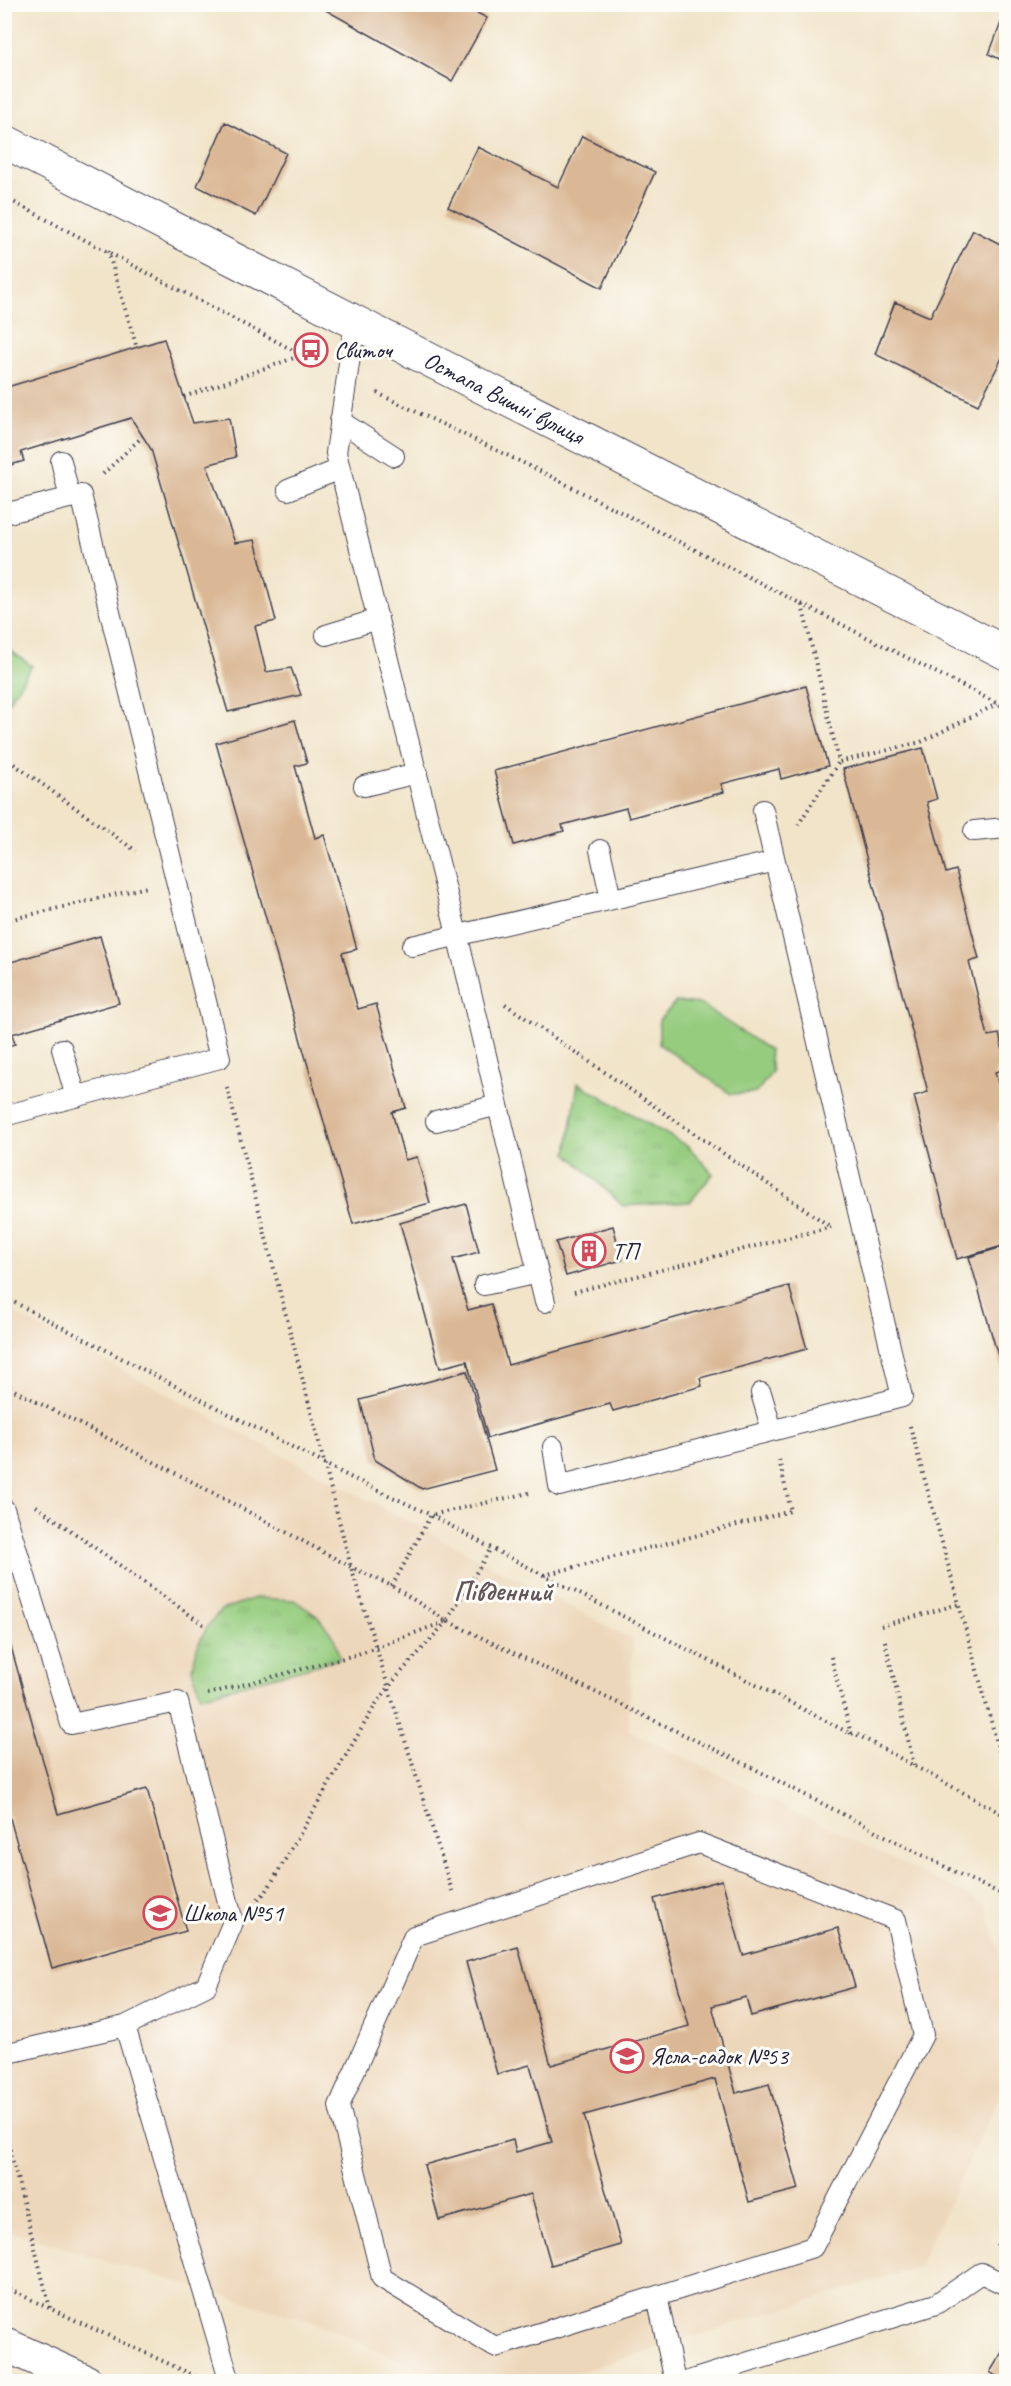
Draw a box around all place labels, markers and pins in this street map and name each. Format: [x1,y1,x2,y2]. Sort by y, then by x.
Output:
bus stop icon: Свиточ [293,332,329,368]
place label: Свиточ [334,335,393,365]
building icon: ТП [571,1233,607,1269]
place label: ТП [612,1236,641,1266]
school or university icon: Школа №51 [142,1895,178,1931]
place label: Школа №51 [183,1898,284,1928]
school or university icon: Ясла-садок №53 [609,2038,645,2074]
place label: Ясла-садок №53 [650,2041,790,2071]

